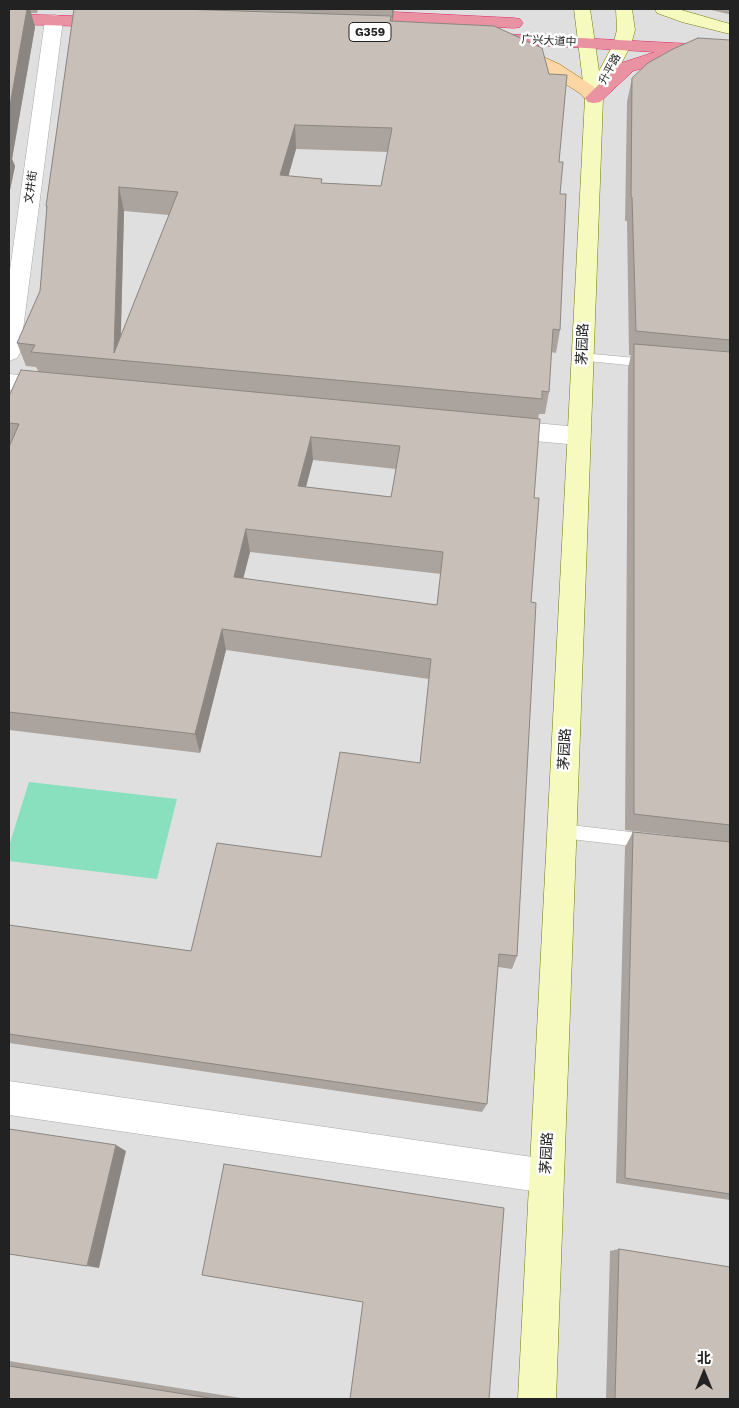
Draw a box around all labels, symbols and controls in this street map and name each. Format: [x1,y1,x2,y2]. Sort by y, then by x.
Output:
road number: G359 [349,22,391,42]
street label: 广兴大道中 [521,33,577,49]
street label: 升平路 [596,51,624,87]
street label: 文井街 [22,170,40,204]
street label: 茅园路 [574,323,592,365]
street label: 茅园路 [556,728,574,770]
street label: 茅园路 [538,1132,556,1174]
north arrow [679,1348,729,1398]
text: 北 [697,1350,711,1366]

